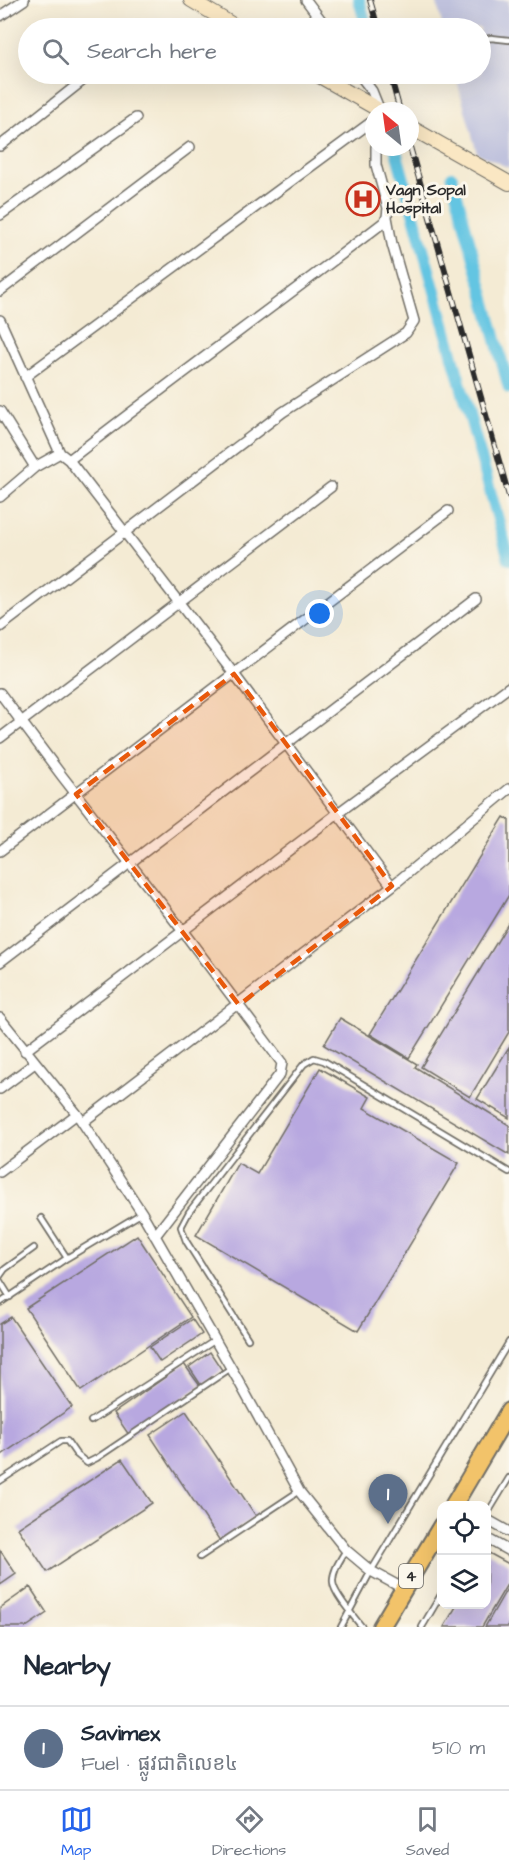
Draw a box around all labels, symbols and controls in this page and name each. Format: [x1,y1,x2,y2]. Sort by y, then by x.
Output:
search box [18,18,491,84]
icon: search [39,35,72,68]
text: Search here [87,36,217,67]
north arrow [365,102,419,156]
place label: Vagn Sopal Hospital [385,179,466,219]
hospital icon: Vagn Sopal Hospital [345,181,381,217]
your location [305,599,334,628]
pin: 1 [368,1474,408,1524]
map controls [437,1501,491,1609]
button: locate [437,1501,491,1555]
button: layers [437,1555,491,1609]
road number: 4 [399,1564,423,1588]
text: Nearby [24,1648,111,1684]
text: Savimex [81,1718,160,1749]
text: 1 [42,1734,45,1762]
text: 510 m [432,1734,485,1762]
text: Fuel · ផ្លូវជាតិលេខ៤ [81,1750,238,1778]
tab: Map [60,1803,93,1861]
tab: Directions [212,1803,286,1861]
tab: Saved [406,1803,449,1861]

